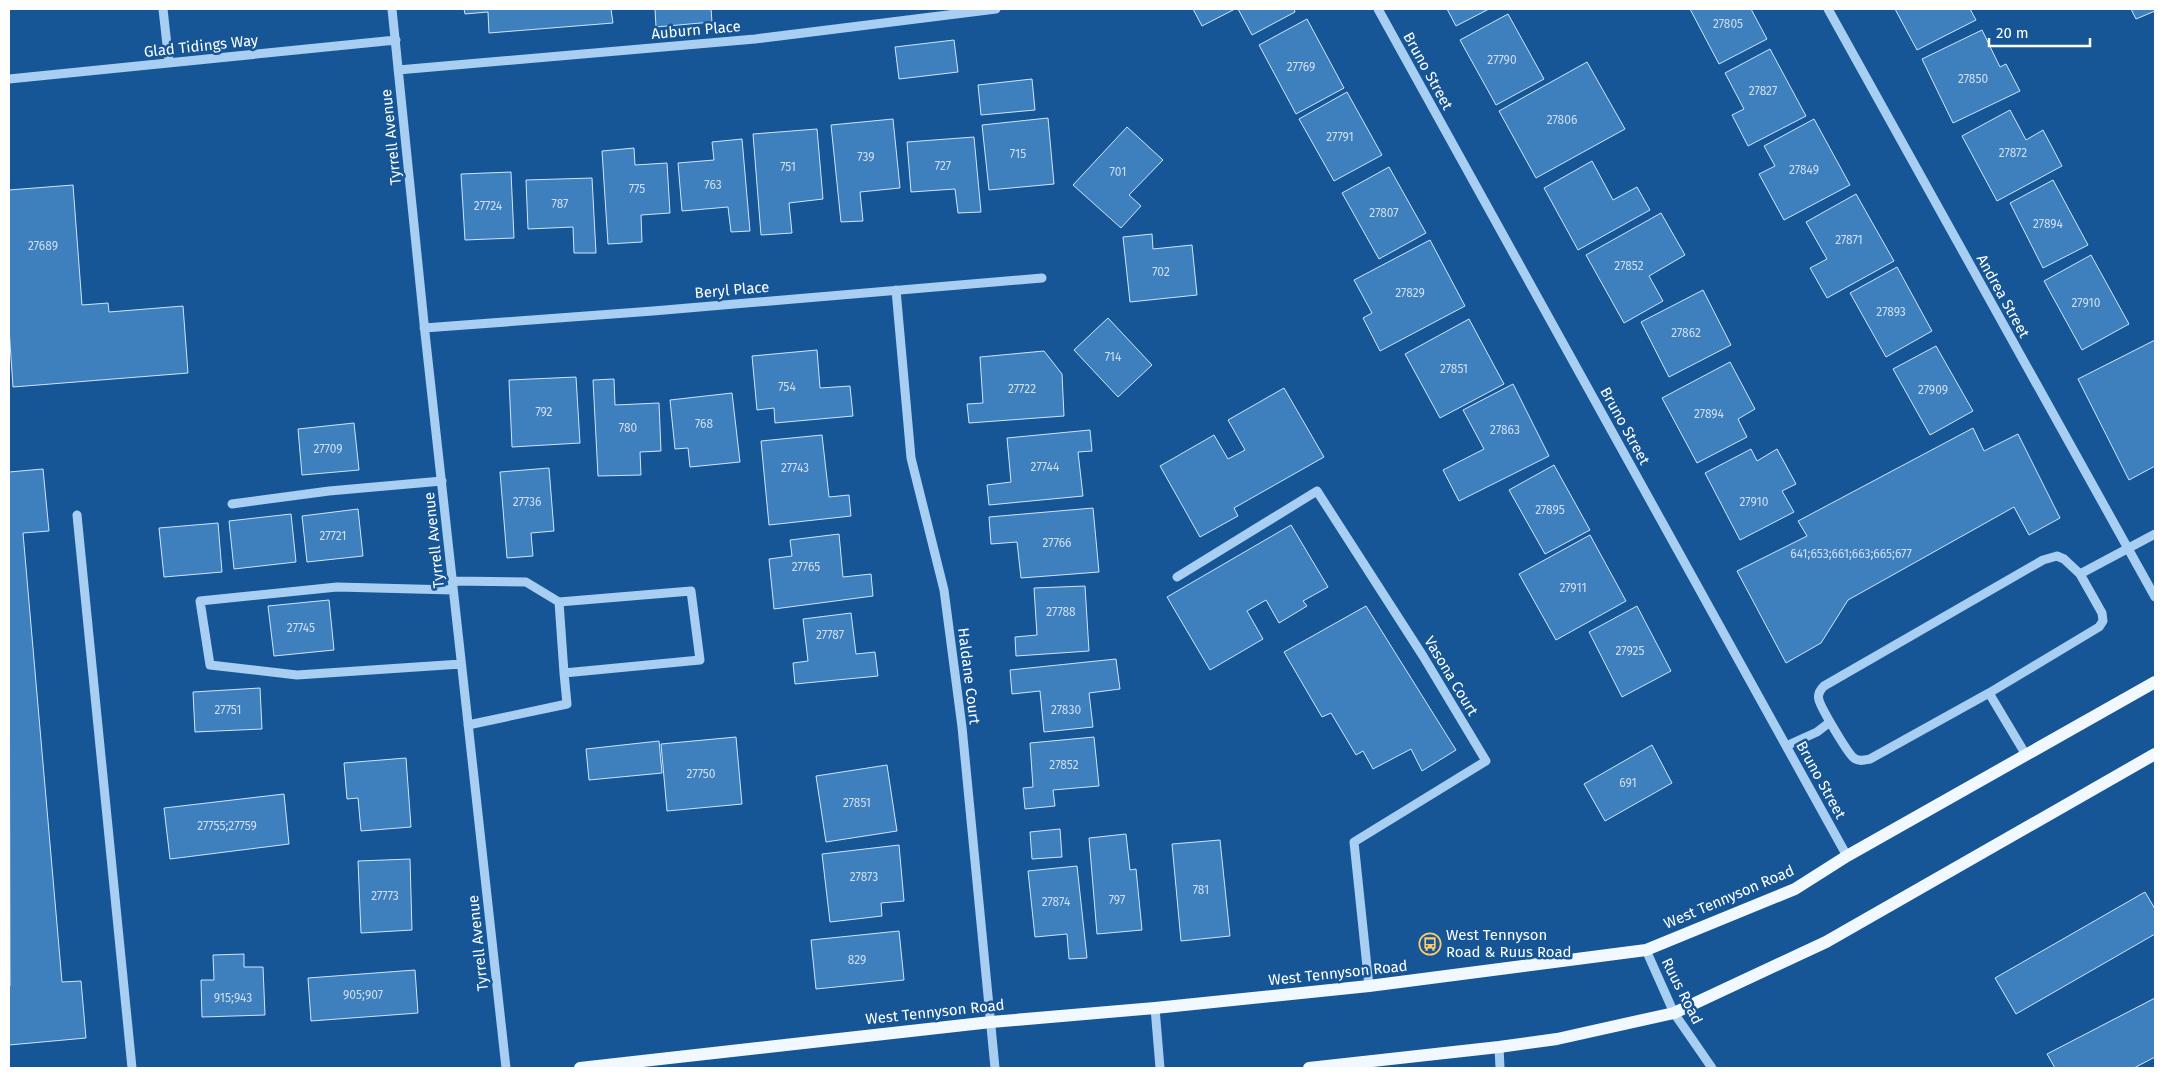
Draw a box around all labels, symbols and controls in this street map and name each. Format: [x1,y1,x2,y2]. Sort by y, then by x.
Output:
scale bar [1989,15,2090,47]
street label: Auburn Place [651,17,741,43]
house number: 27805 [1713,17,1743,31]
text: 20 m [1996,24,2029,42]
street label: Bruno Street [1399,29,1457,113]
street label: Glad Tidings Way [143,31,260,61]
house number: 27790 [1487,53,1517,67]
house number: 27769 [1287,60,1315,74]
house number: 27850 [1958,72,1988,86]
house number: 27827 [1749,84,1777,98]
street label: Tyrrell Avenue [377,88,405,186]
house number: 27806 [1547,113,1577,127]
house number: 27791 [1326,130,1354,144]
house number: 27872 [1999,146,2027,160]
house number: 715 [1010,147,1026,161]
house number: 739 [857,150,875,164]
house number: 727 [935,159,951,173]
house number: 751 [780,160,796,174]
house number: 27849 [1789,163,1819,177]
house number: 701 [1110,165,1126,179]
house number: 763 [704,178,722,192]
house number: 775 [629,182,645,196]
house number: 787 [552,197,568,211]
house number: 27724 [474,199,503,213]
house number: 27807 [1369,206,1399,220]
house number: 27894 [2033,217,2064,231]
house number: 27871 [1835,233,1863,247]
house number: 27689 [28,239,58,253]
street label: Andrea Street [1973,251,2034,341]
house number: 27852 [1614,259,1644,273]
house number: 702 [1152,265,1170,279]
street label: Beryl Place [694,278,770,302]
house number: 27829 [1395,286,1425,300]
house number: 27910 [2072,296,2101,310]
house number: 27893 [1876,305,1906,319]
house number: 27862 [1671,326,1701,340]
house number: 714 [1105,350,1122,364]
house number: 27851 [1440,362,1468,376]
house number: 754 [778,380,796,394]
house number: 27722 [1008,382,1036,396]
house number: 27909 [1918,383,1948,397]
street label: Bruno Street [1596,384,1654,468]
house number: 792 [535,405,553,419]
house number: 27894 [1694,407,1725,421]
house number: 768 [695,417,713,431]
house number: 780 [619,421,637,435]
house number: 27863 [1490,423,1520,437]
house number: 27709 [313,442,343,456]
house number: 27744 [1031,460,1060,474]
house number: 27743 [781,461,809,475]
street label: Tyrrell Avenue [420,491,448,589]
house number: 27736 [513,495,541,509]
house number: 27910 [1740,495,1769,509]
house number: 27895 [1535,503,1565,517]
house number: 27721 [319,529,347,543]
house number: 27766 [1043,536,1072,550]
house number: 641;653;661;663;665;677 [1790,547,1912,561]
house number: 27765 [792,560,820,574]
house number: 27911 [1559,581,1587,595]
house number: 27788 [1046,605,1076,619]
house number: 27745 [287,621,315,635]
street label: Haldane Court [954,627,984,726]
house number: 27787 [816,628,844,642]
street label: Vasona Court [1420,633,1482,719]
house number: 27925 [1616,644,1644,658]
house number: 27751 [215,703,241,717]
house number: 27830 [1051,703,1081,717]
street label: Bruno Street [1792,738,1850,822]
house number: 27852 [1049,758,1079,772]
house number: 27750 [686,767,716,781]
house number: 691 [1619,776,1637,790]
house number: 27851 [843,796,871,810]
house number: 27755;27759 [197,819,257,833]
street label: West Tennyson Road [1661,861,1797,933]
house number: 27873 [850,870,878,884]
house number: 781 [1193,883,1209,897]
house number: 27773 [371,889,399,903]
house number: 797 [1109,893,1125,907]
street label: Tyrrell Avenue [464,894,492,992]
house number: 27874 [1042,895,1071,909]
place label: West Tennyson Road & Ruus Road [1446,926,1572,961]
bus stop icon: West Tennyson Road & Ruus Road [1418,932,1442,956]
house number: 829 [848,953,866,967]
street label: Ruus Road [1658,955,1706,1027]
street label: West Tennyson Road [1268,957,1408,989]
house number: 905;907 [343,988,383,1002]
house number: 915;943 [214,991,252,1005]
street label: West Tennyson Road [865,996,1005,1028]

